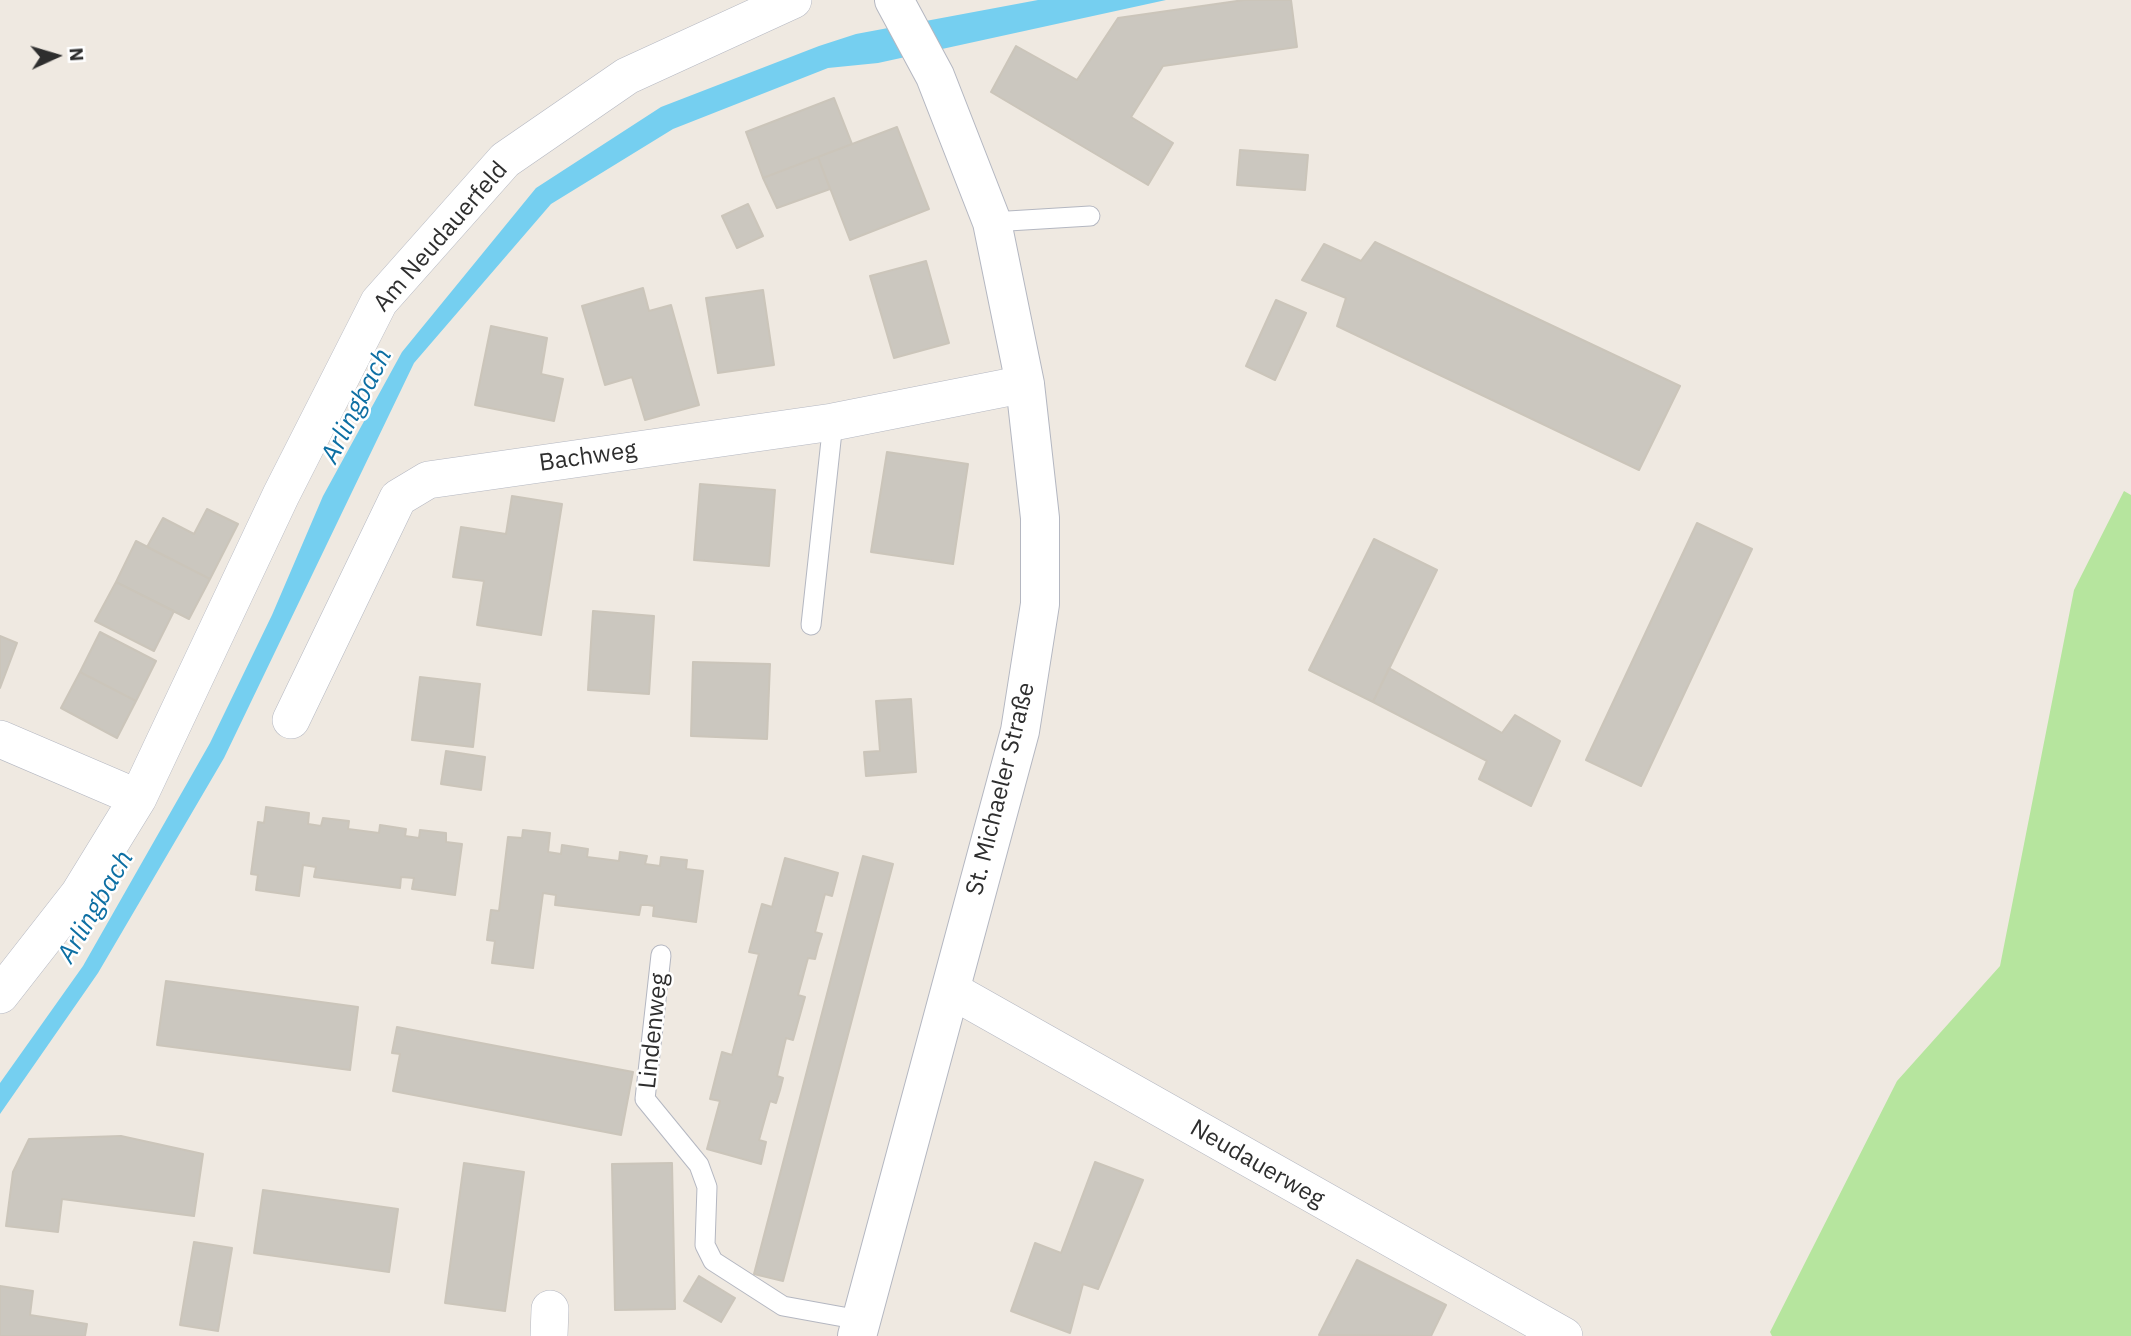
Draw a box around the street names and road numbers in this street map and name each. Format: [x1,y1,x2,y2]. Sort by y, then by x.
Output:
street label: Am Neudauerfeld [368,156,514,318]
street label: Bachweg [537,436,639,478]
street label: St. Michaeler Straße [961,680,1041,898]
street label: Lindenweg [634,972,674,1090]
street label: Neudauerweg [1185,1114,1329,1214]

